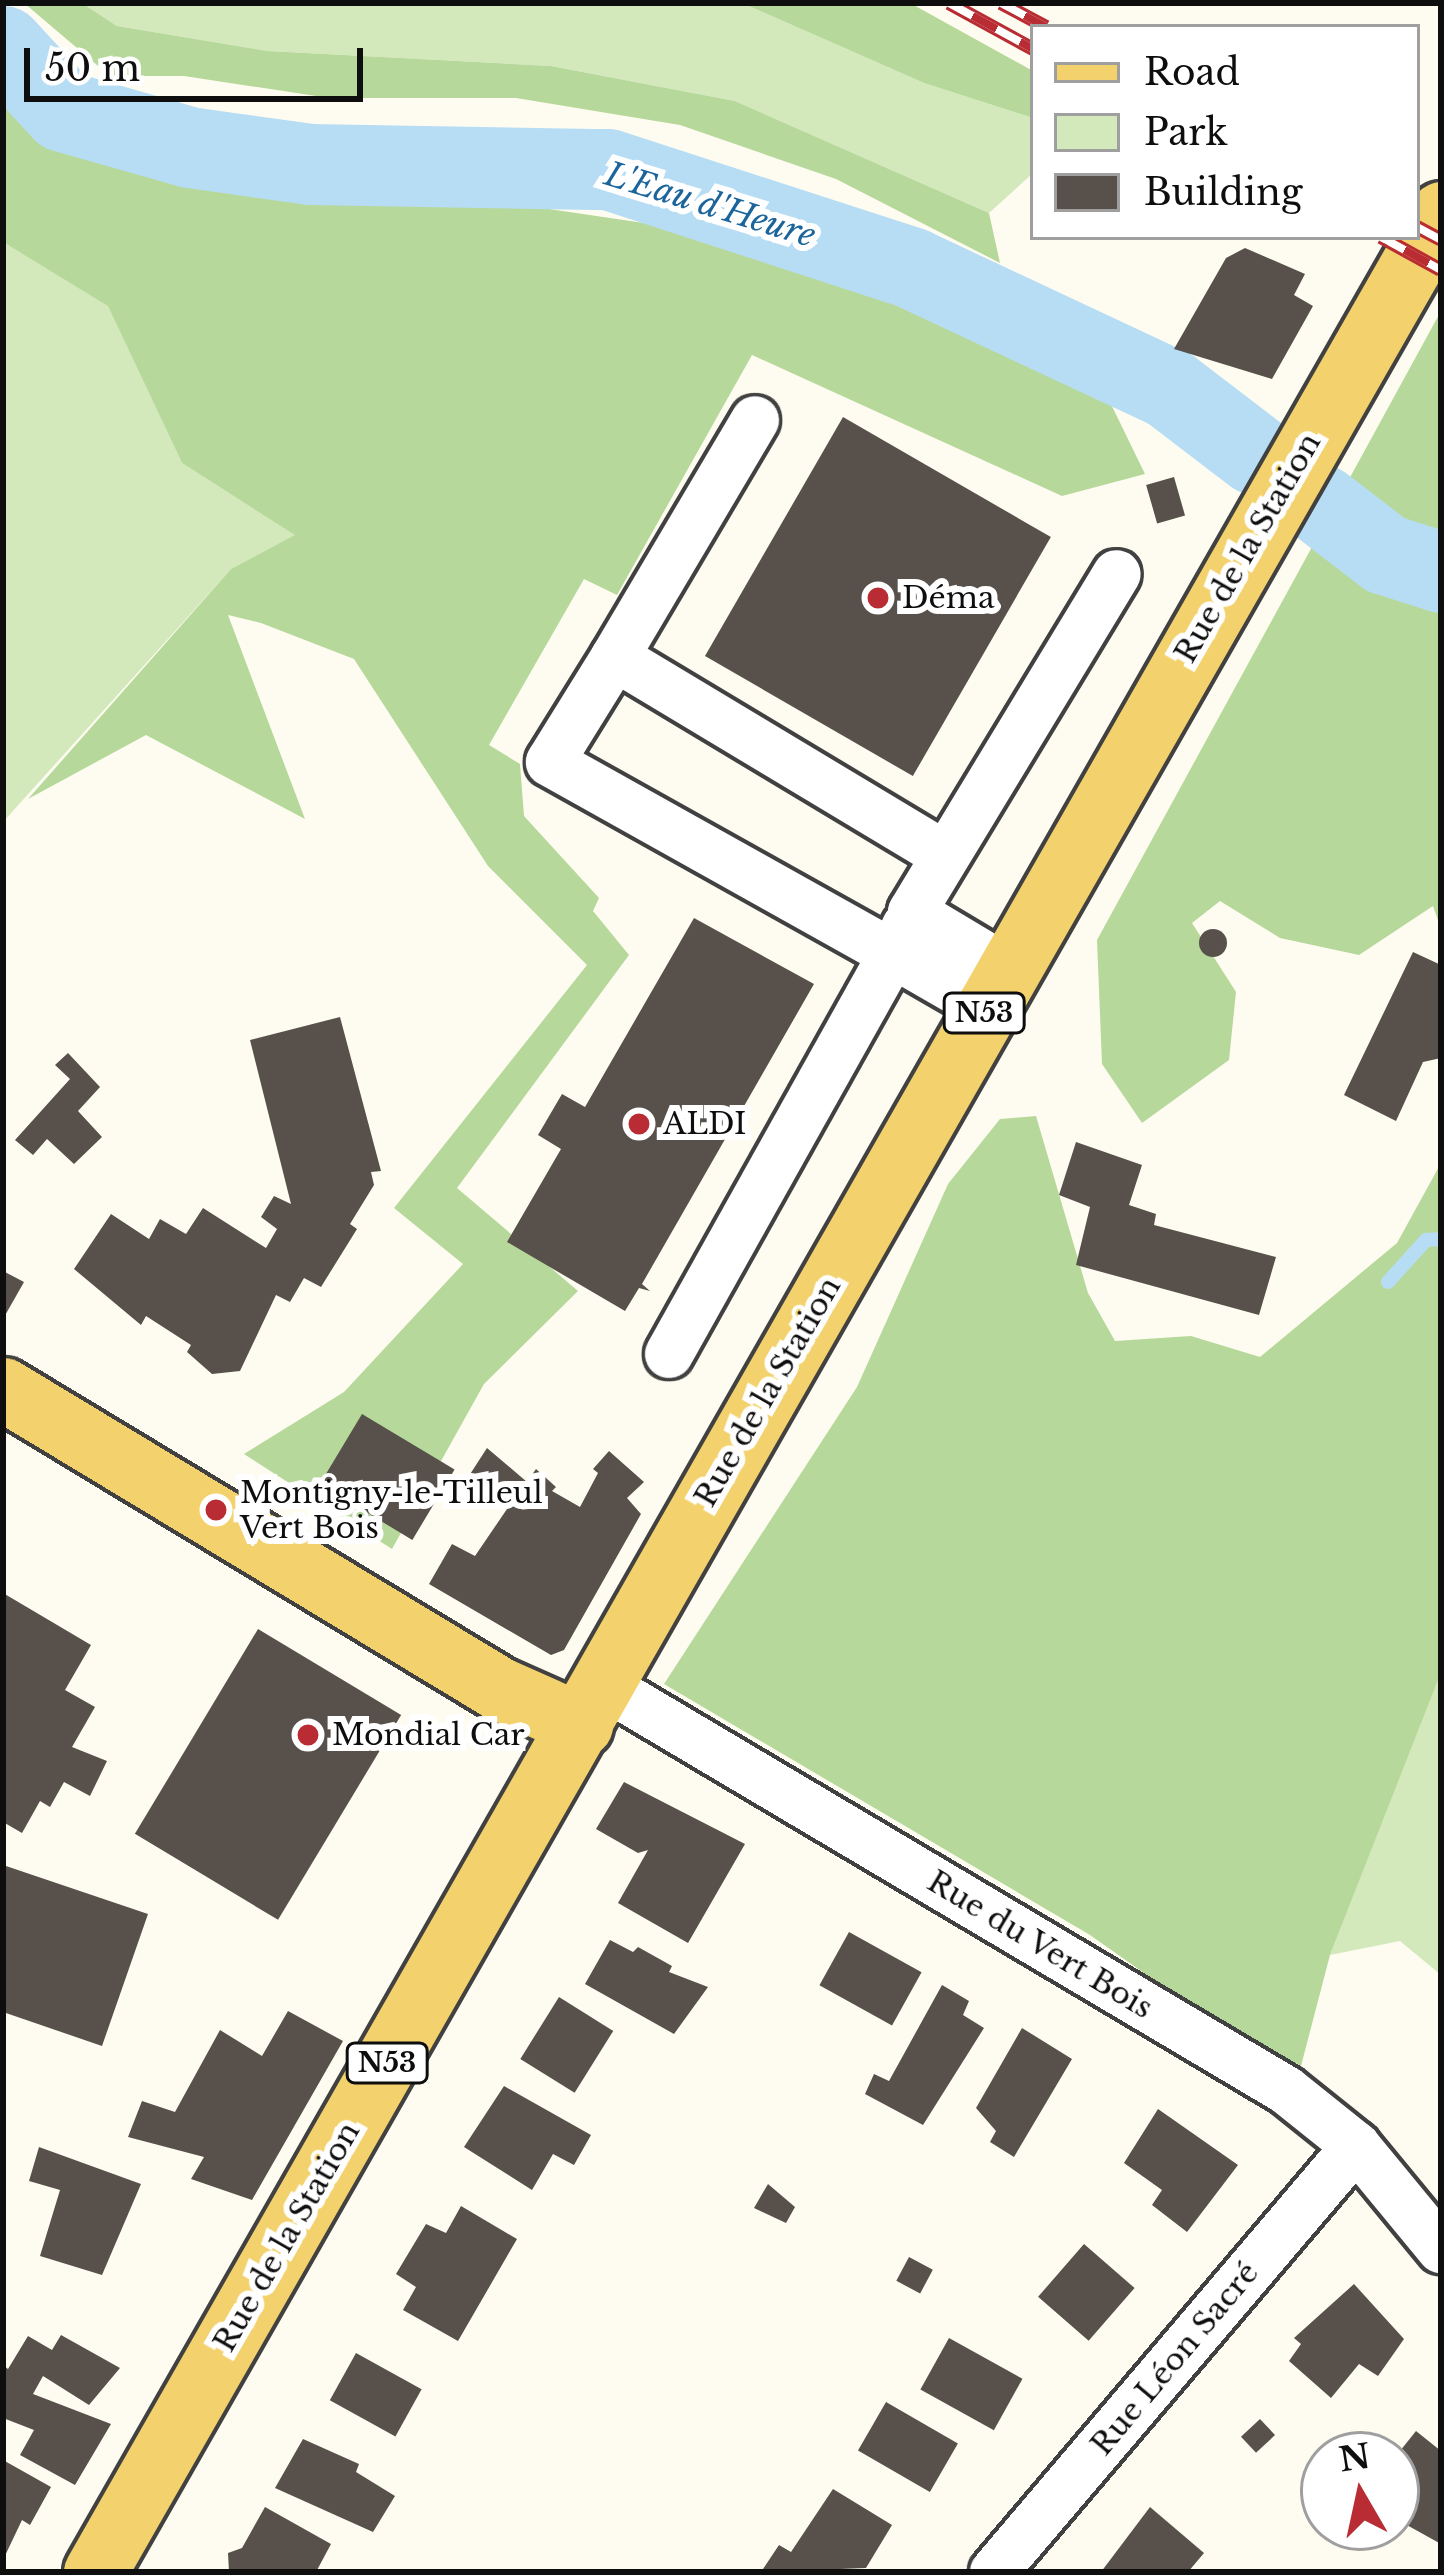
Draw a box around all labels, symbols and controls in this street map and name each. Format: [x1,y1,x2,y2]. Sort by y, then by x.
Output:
scale bar [30,24,369,98]
legend [1030,24,1420,240]
text: 50 m [45,46,140,91]
text: Road [1144,50,1240,95]
text: Park [1144,110,1228,155]
water label: L'Eau d'Heure [600,154,820,256]
text: Building [1144,170,1302,215]
street label: Rue de la Station [1168,427,1328,669]
place label: Déma [902,580,995,616]
marker: Déma [865,585,891,611]
road number: N53 [942,992,1026,1034]
place label: ALDI [663,1106,747,1142]
marker: ALDI [626,1111,652,1137]
street label: Rue de la Station [688,1271,848,1513]
place label: Montigny-le-Tilleul Vert Bois [240,1475,543,1546]
marker: Montigny-le-Tilleul Vert Bois [203,1497,229,1523]
place label: Mondial Car [332,1717,525,1753]
marker: Mondial Car [295,1722,321,1748]
street label: Rue du Vert Bois [920,1863,1160,2027]
road number: N53 [345,2042,429,2084]
street label: Rue de la Station [207,2116,367,2358]
street label: Rue Léon Sacré [1084,2255,1266,2463]
north arrow [1300,2431,1420,2551]
text: N [1336,2435,1373,2481]

